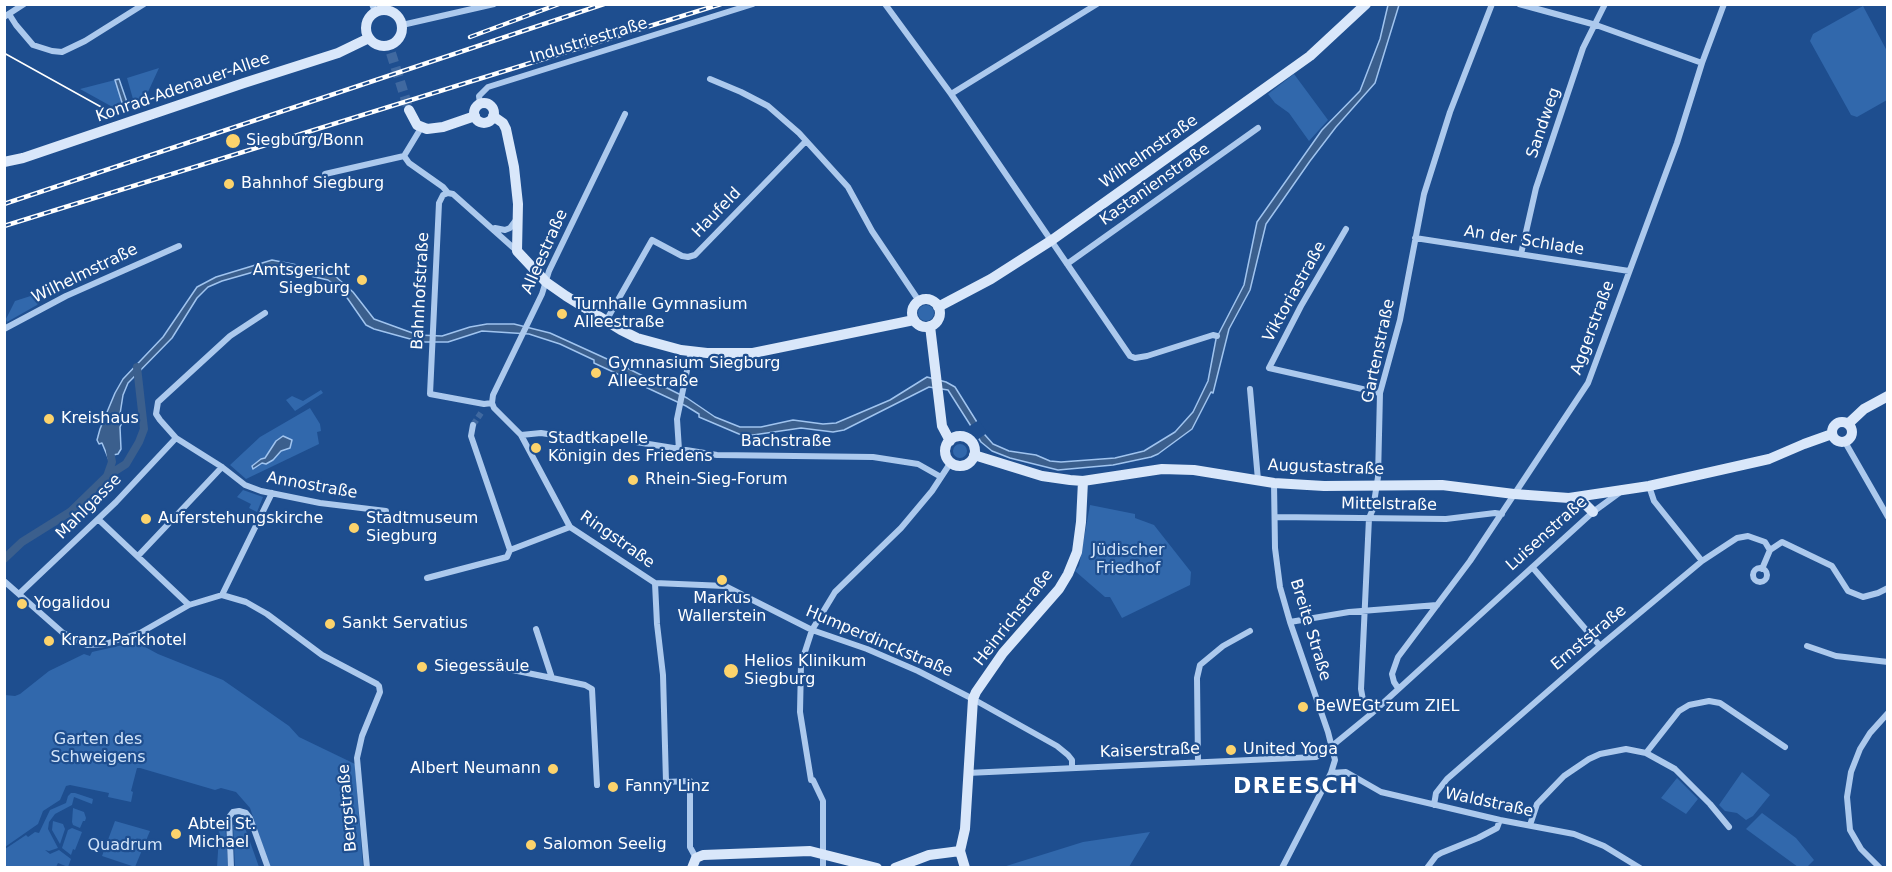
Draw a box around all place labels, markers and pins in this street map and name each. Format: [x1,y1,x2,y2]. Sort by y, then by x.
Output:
place label: Siegburg/Bonn [246,131,364,151]
marker: Siegburg/Bonn [224,132,242,150]
place label: Bahnhof Siegburg [241,174,384,194]
marker: Bahnhof Siegburg [222,177,236,191]
place label: Amtsgericht Siegburg [253,261,350,299]
marker: Amtsgericht Siegburg [355,273,369,287]
place label: Turnhalle Gymnasium Alleestraße [574,295,748,333]
marker: Turnhalle Gymnasium Alleestraße [555,307,569,321]
place label: Gymnasium Siegburg Alleestraße [608,354,780,392]
marker: Gymnasium Siegburg Alleestraße [589,366,603,380]
place label: Kreishaus [61,409,139,429]
marker: Kreishaus [42,412,56,426]
place label: Stadtkapelle Königin des Friedens [548,429,713,467]
marker: Stadtkapelle Königin des Friedens [529,441,543,455]
place label: Rhein-Sieg-Forum [645,470,788,490]
marker: Rhein-Sieg-Forum [626,473,640,487]
place label: Auferstehungskirche [158,509,323,529]
place label: Stadtmuseum Siegburg [366,509,478,547]
marker: Auferstehungskirche [139,512,153,526]
marker: Stadtmuseum Siegburg [347,521,361,535]
marker: Markus Wallerstein [715,573,729,587]
place label: Markus Wallerstein [678,589,766,627]
place label: Yogalidou [34,594,110,614]
marker: Yogalidou [15,597,29,611]
place label: Sankt Servatius [342,614,468,634]
marker: Sankt Servatius [323,617,337,631]
place label: Kranz Parkhotel [61,631,187,651]
marker: Kranz Parkhotel [42,634,56,648]
place label: Helios Klinikum Siegburg [744,652,866,690]
place label: Siegessäule [434,657,529,677]
marker: Siegessäule [415,660,429,674]
marker: Helios Klinikum Siegburg [722,662,740,680]
place label: BeWEGt zum ZIEL [1315,697,1459,717]
marker: BeWEGt zum ZIEL [1296,700,1310,714]
place label: United Yoga [1243,740,1338,760]
marker: United Yoga [1224,743,1238,757]
place label: Albert Neumann [410,759,541,779]
marker: Albert Neumann [546,762,560,776]
place label: Fanny Linz [625,777,709,797]
marker: Fanny Linz [606,780,620,794]
place label: Abtei St. Michael [188,815,256,853]
marker: Abtei St. Michael [169,827,183,841]
place label: Salomon Seelig [543,835,667,855]
marker: Salomon Seelig [524,838,538,852]

